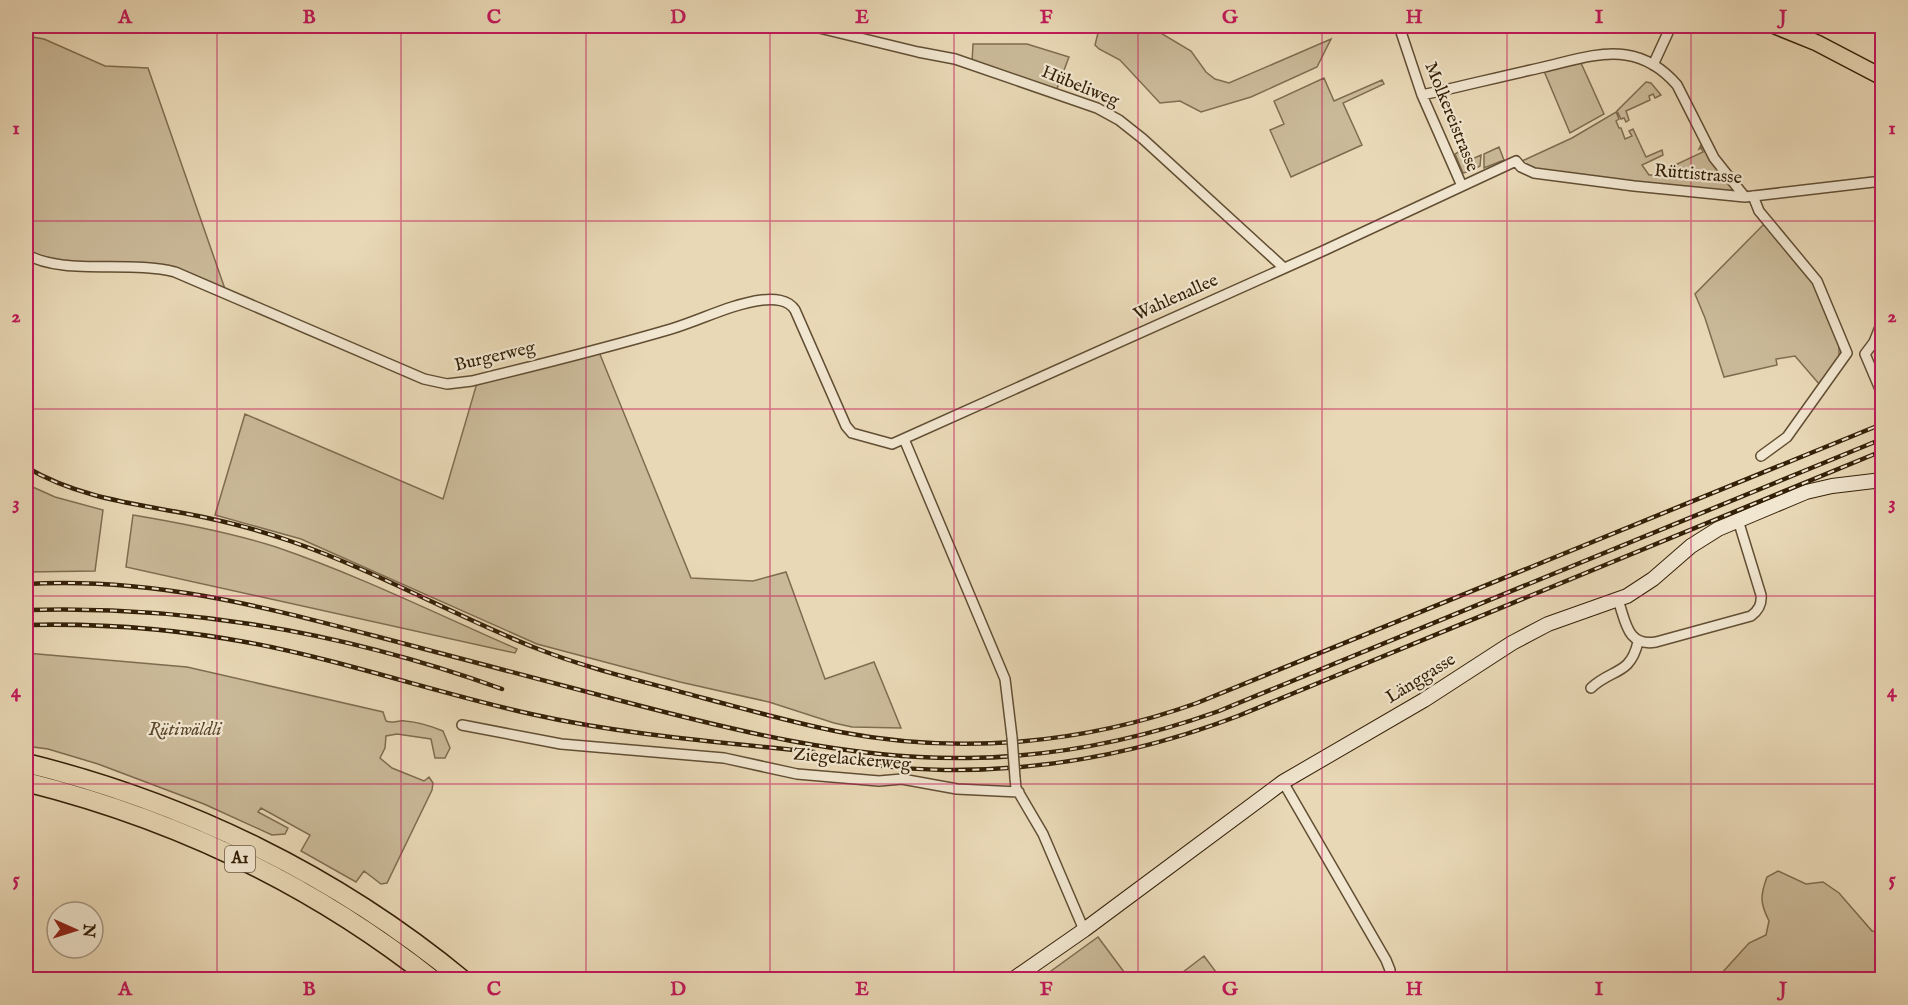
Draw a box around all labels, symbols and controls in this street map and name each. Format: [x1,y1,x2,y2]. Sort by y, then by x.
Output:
text: A [117,5,133,30]
text: B [302,5,316,30]
text: C [487,5,501,30]
text: D [670,5,686,30]
text: E [855,5,869,30]
text: F [1040,5,1053,30]
text: G [1222,5,1239,30]
text: H [1405,5,1423,30]
text: I [1595,5,1604,30]
text: J [1776,5,1788,30]
street label: Molkereistrasse [1419,59,1483,175]
street label: Hübeliweg [1038,61,1122,113]
text: 1 [12,116,20,141]
text: 1 [1888,116,1896,141]
street label: Rüttistrasse [1653,160,1743,190]
street label: Wahlenallee [1130,269,1222,327]
text: 2 [11,304,21,329]
text: 2 [1887,304,1897,329]
street label: Burgerweg [452,336,538,377]
text: 3 [12,491,20,516]
text: 3 [1888,491,1896,516]
street label: Länggasse [1382,648,1460,710]
text: 4 [11,679,22,704]
text: 4 [1887,679,1898,704]
park label: Rütiwäldli [148,719,223,742]
street label: Ziegelackerweg [792,743,912,777]
road number: A1 [225,846,255,872]
text: 5 [12,867,20,892]
text: 5 [1888,867,1896,892]
north arrow [45,900,105,960]
text: N [78,922,98,938]
text: A [117,977,133,1002]
text: B [302,977,316,1002]
text: C [487,977,501,1002]
text: D [670,977,686,1002]
text: E [855,977,869,1002]
text: F [1040,977,1053,1002]
text: G [1222,977,1239,1002]
text: H [1405,977,1423,1002]
text: I [1595,977,1604,1002]
text: J [1776,977,1788,1002]

